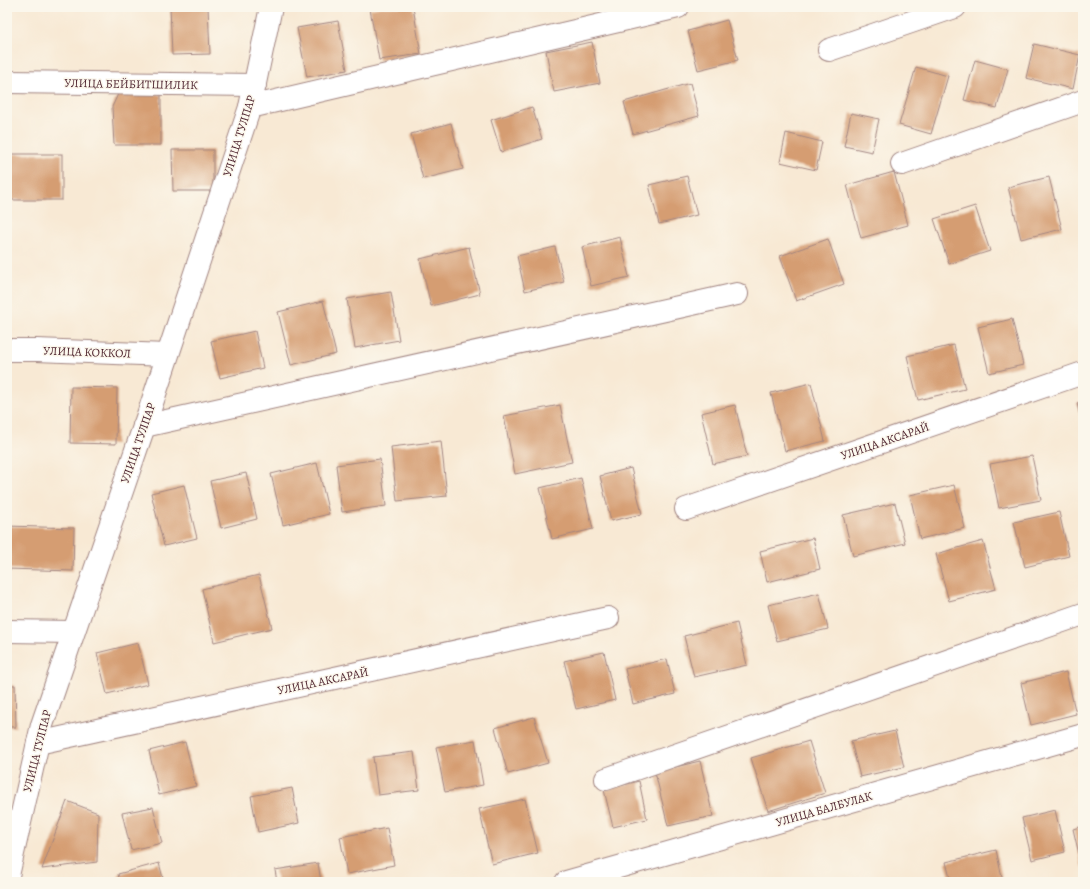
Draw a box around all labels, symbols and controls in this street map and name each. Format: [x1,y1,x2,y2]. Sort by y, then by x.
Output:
street label: УЛИЦА БЕЙБИТШИЛИК [64,75,198,93]
street label: УЛИЦА ТУЛПАР [219,93,259,179]
street label: УЛИЦА КОККОЛ [43,342,131,362]
street label: УЛИЦА ТУЛПАР [117,400,159,485]
street label: УЛИЦА АКСАРАЙ [839,418,931,464]
street label: УЛИЦА АКСАРАЙ [276,664,370,698]
street label: УЛИЦА ТУЛПАР [19,708,55,794]
street label: УЛИЦА БАЛБУЛАК [774,788,874,830]

